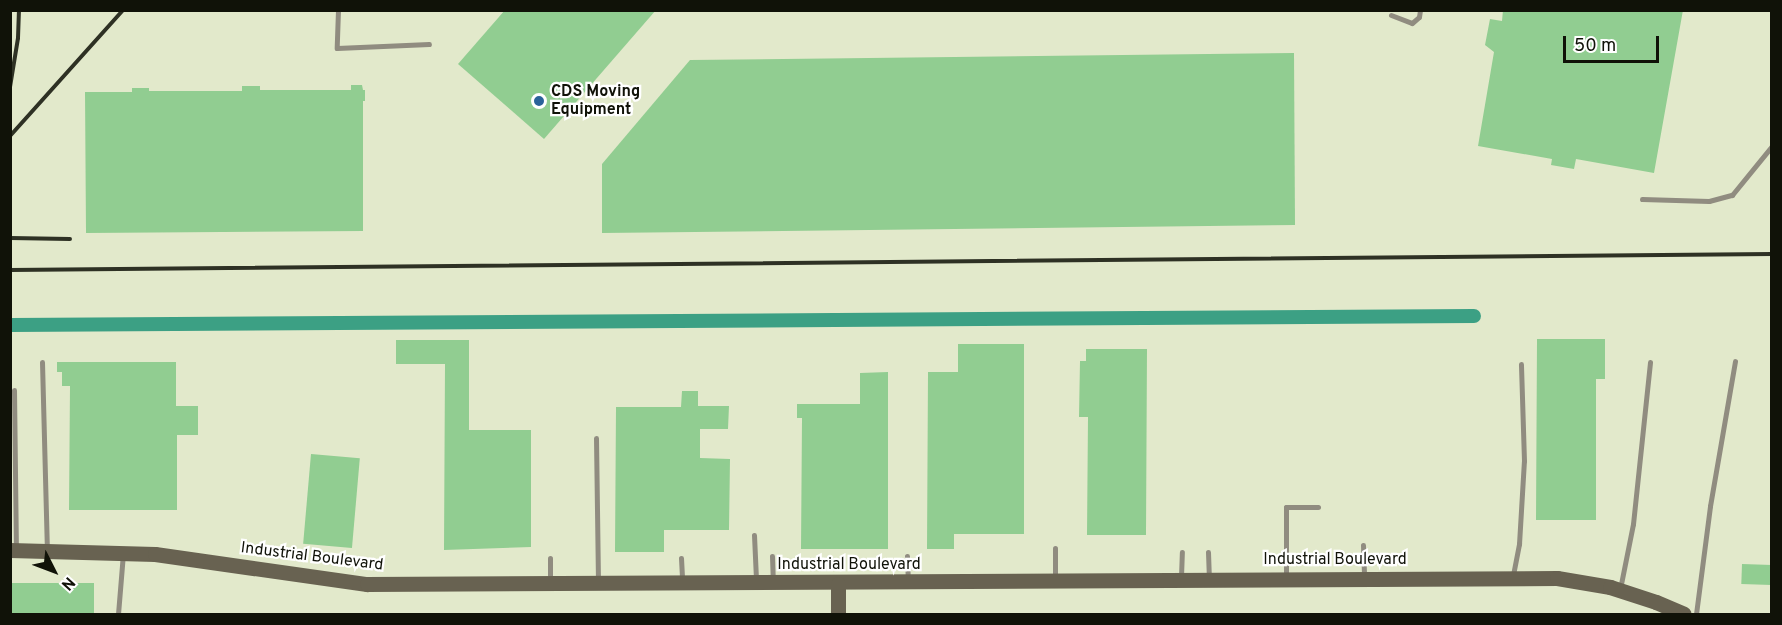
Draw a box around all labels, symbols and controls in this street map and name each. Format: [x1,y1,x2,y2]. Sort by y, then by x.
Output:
scale bar [1566,24,1662,62]
text: 50 m [1574,35,1616,58]
place label: CDS Moving Equipment [551,82,640,120]
marker: CDS Moving Equipment [532,94,546,108]
street label: Industrial Boulevard [240,539,384,575]
north arrow [24,541,84,601]
street label: Industrial Boulevard [1263,550,1407,570]
street label: Industrial Boulevard [777,555,921,575]
text: N [56,572,79,594]

